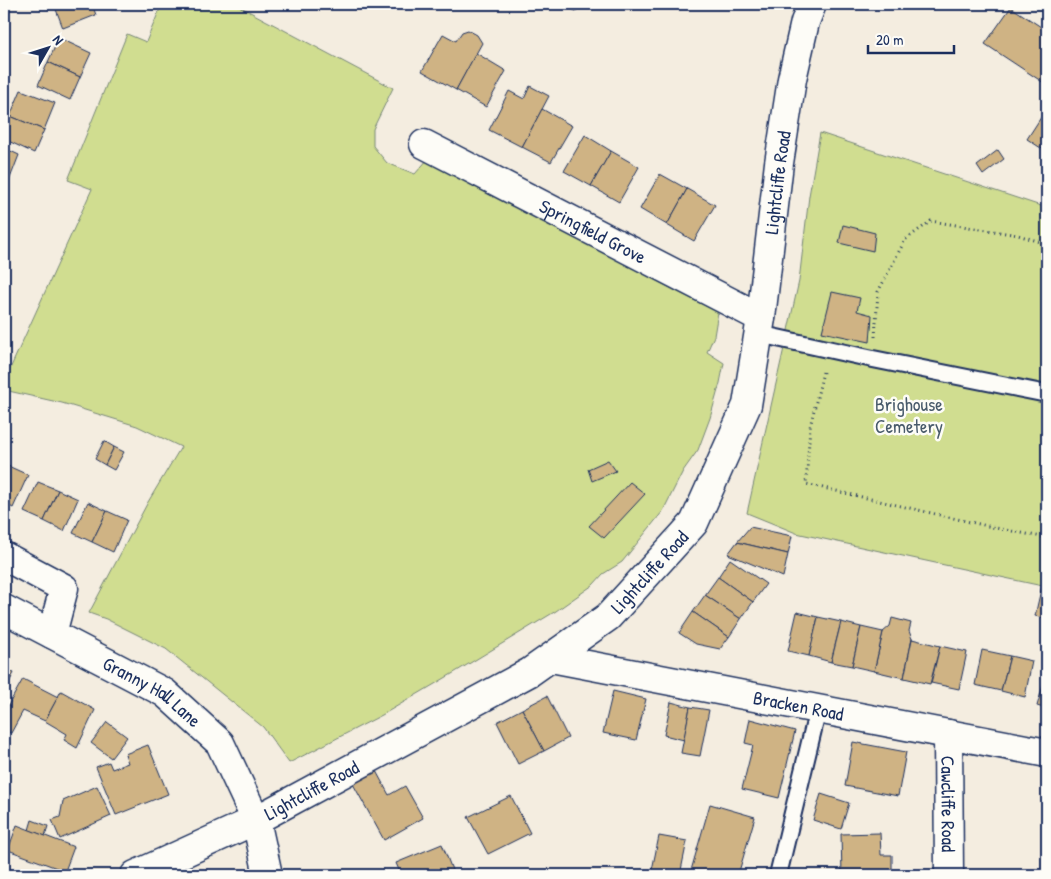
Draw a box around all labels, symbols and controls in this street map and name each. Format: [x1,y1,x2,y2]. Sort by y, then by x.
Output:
north arrow [22,22,72,72]
scale bar [868,22,955,54]
text: 20 m [876,29,903,50]
text: N [49,31,69,49]
street label: Lightcliffe Road [758,128,797,236]
street label: Springfield Grove [535,193,651,270]
park label: Brighouse Cemetery [875,391,943,439]
street label: Lightcliffe Road [605,524,694,619]
street label: Granny Hall Lane [99,650,207,733]
street label: Bracken Road [751,684,846,727]
street label: Lightcliffe Road [260,754,364,826]
street label: Cawcliffe Road [935,756,962,853]

